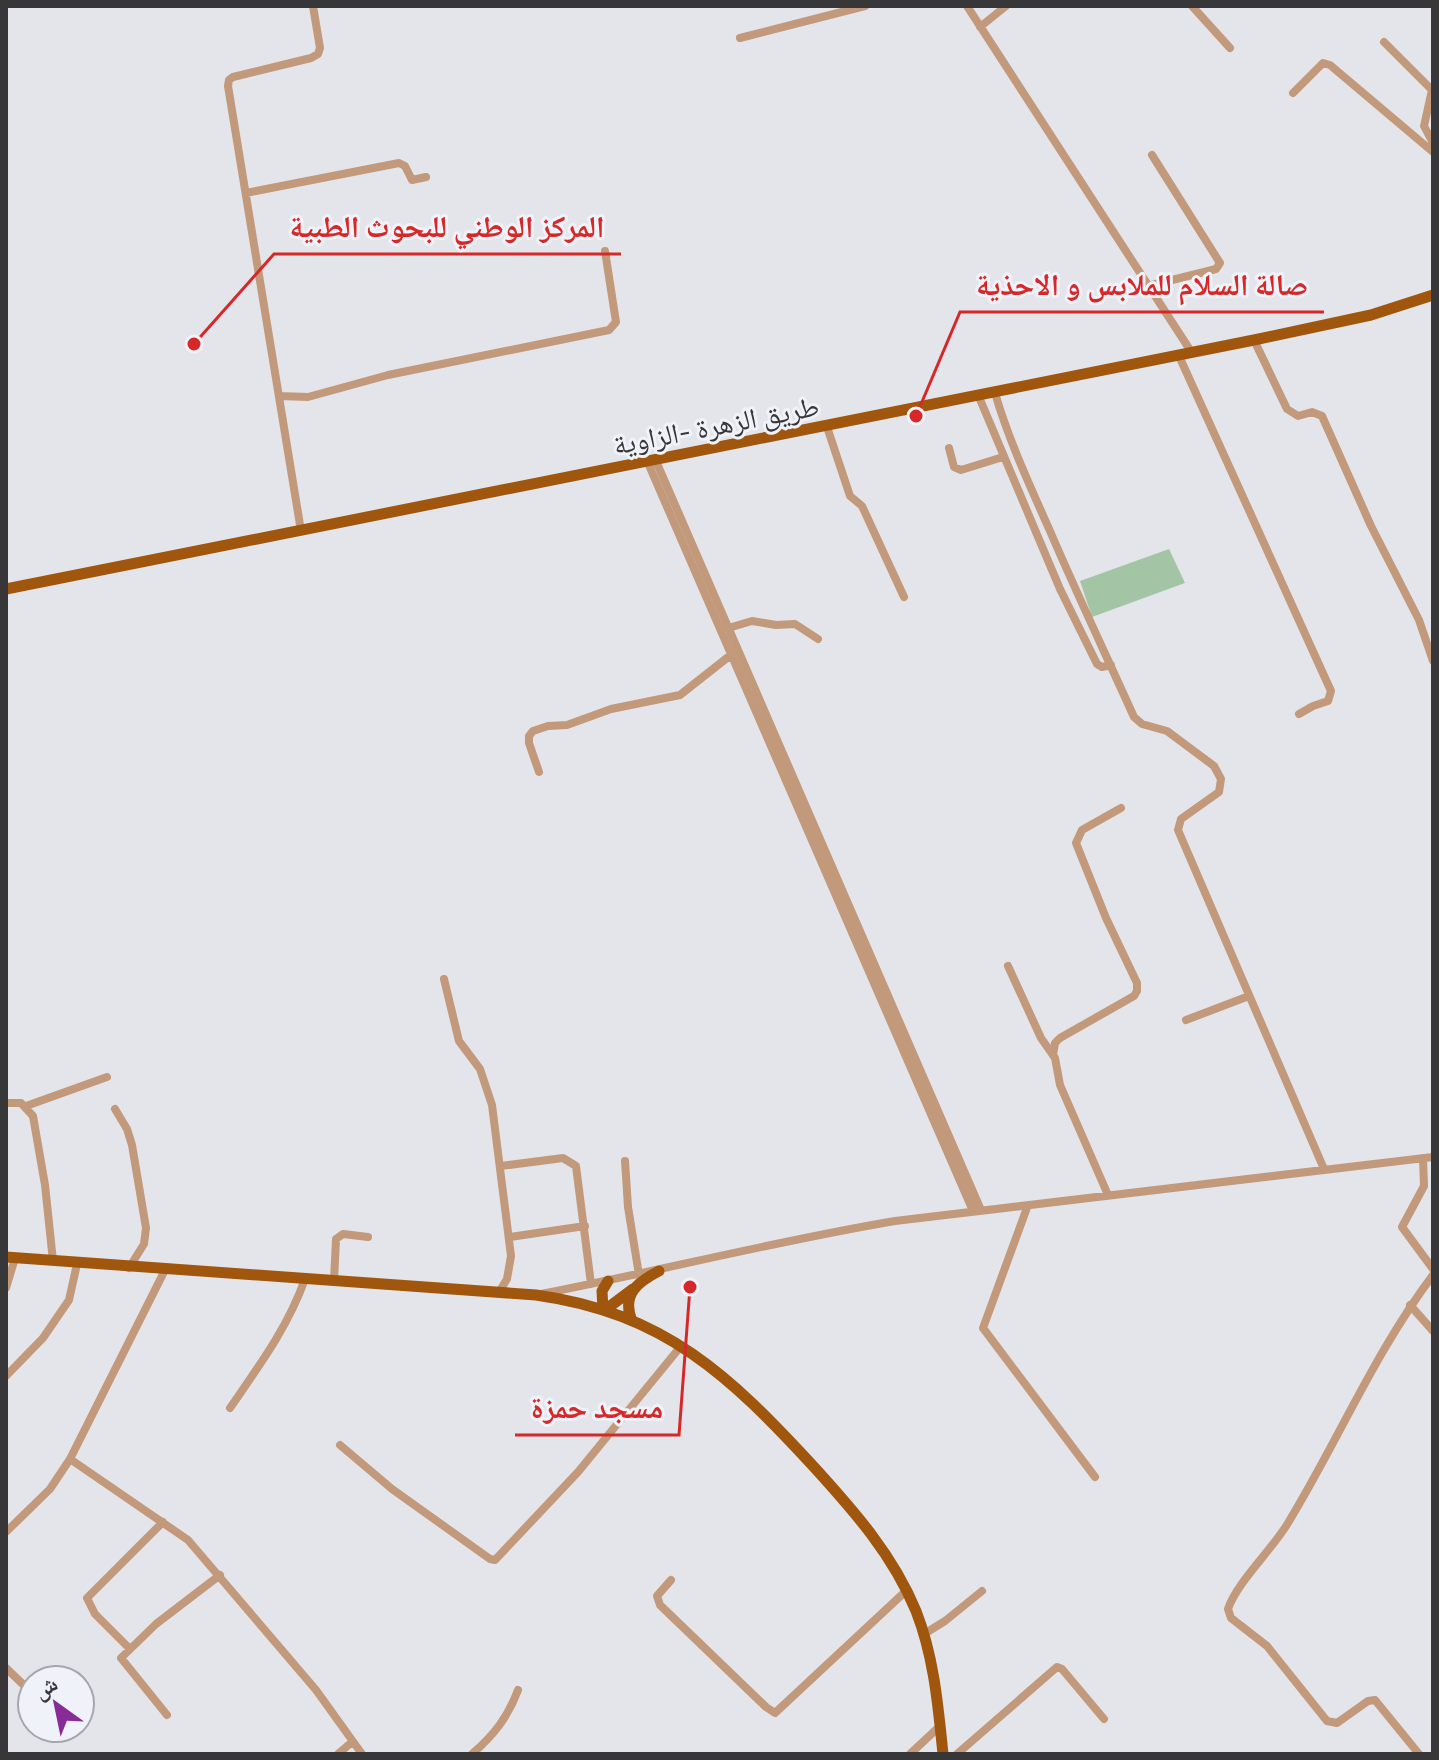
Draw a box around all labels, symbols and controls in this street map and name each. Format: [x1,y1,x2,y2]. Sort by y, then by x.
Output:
callout: المركز الوطني للبحوث الطبية [274,200,621,254]
text: المركز الوطني للبحوث الطبية [289,203,605,250]
callout: صالة السلام للملابس و الاحذية [960,258,1324,312]
text: صالة السلام للملابس و الاحذية [976,261,1308,307]
street label: طريق الزهرة -الزاوية [609,383,822,466]
callout: مسجد حمزة [515,1381,679,1435]
text: مسجد حمزة [531,1384,663,1430]
north arrow [16,1664,96,1744]
text: ش [26,1667,64,1708]

